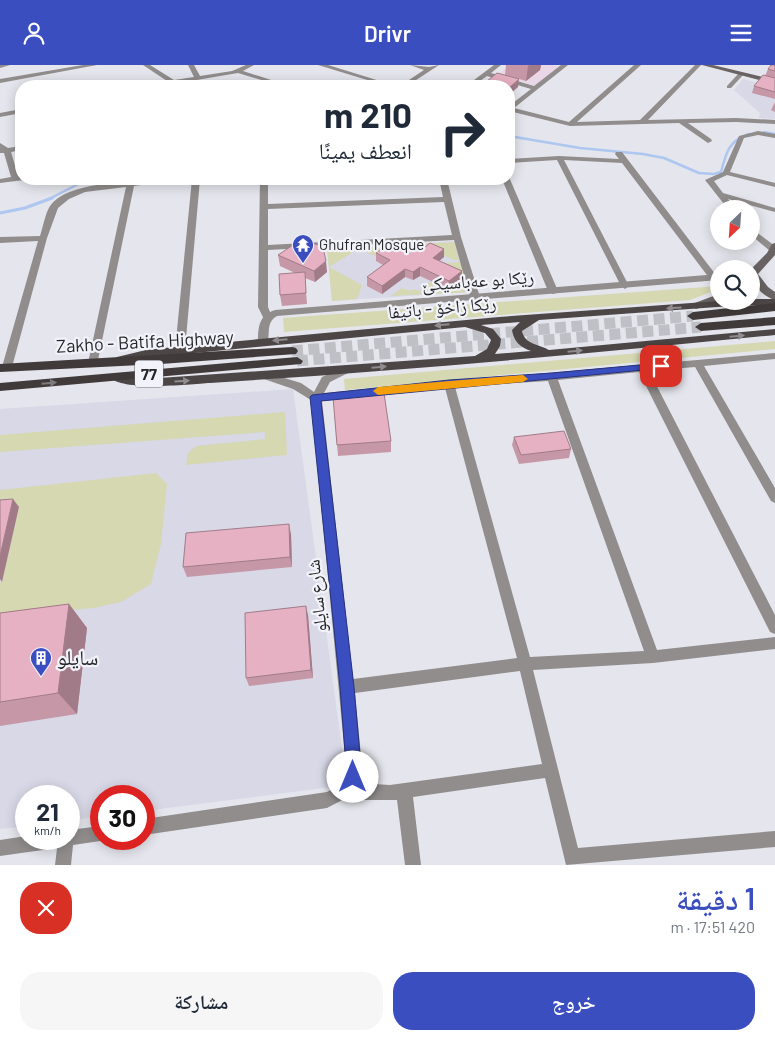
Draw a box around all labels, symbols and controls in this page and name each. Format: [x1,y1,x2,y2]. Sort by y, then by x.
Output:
icon: person [20,19,48,47]
icon: menu [727,19,755,47]
text: Drivr [364,20,411,46]
text: 210 m [324,93,412,135]
icon: right [430,100,495,165]
text: انعطف يمينًا [319,137,412,163]
north arrow [710,200,760,250]
map controls [710,200,760,310]
temple icon: Ghufran Mosque [291,233,315,264]
place label: Ghufran Mosque [319,235,424,253]
button: search [710,260,760,310]
street label: رێكا بو عه‌باسيكێ [421,265,535,296]
street label: رێکا زاخۆ - باتیفا [387,291,497,323]
one-way arrow [666,304,682,312]
one-way arrow [434,322,450,330]
street label: Zakho - Batifa Highway [56,325,234,357]
one-way arrow [729,331,745,339]
one-way arrow [272,337,288,345]
pin [640,345,682,387]
one-way arrow [568,347,584,355]
icon: arrive [647,352,675,380]
road number: 77 [135,361,163,387]
one-way arrow [371,363,387,371]
one-way arrow [174,377,190,385]
one-way arrow [41,379,57,387]
street label: شارع سايلو [301,558,332,634]
place label: سايلو [57,644,98,669]
building icon: سايلو [29,646,53,677]
position arrow [326,750,378,802]
speed limit sign: 30 [90,785,155,850]
text: 21 [36,796,59,826]
text: km/h [34,823,61,837]
text: 1 دقيقة [676,880,755,916]
button: close [20,882,72,934]
text: 420 m · 17:51 [670,917,755,936]
button: مشاركة [20,972,383,1030]
button: خروج [393,972,755,1030]

